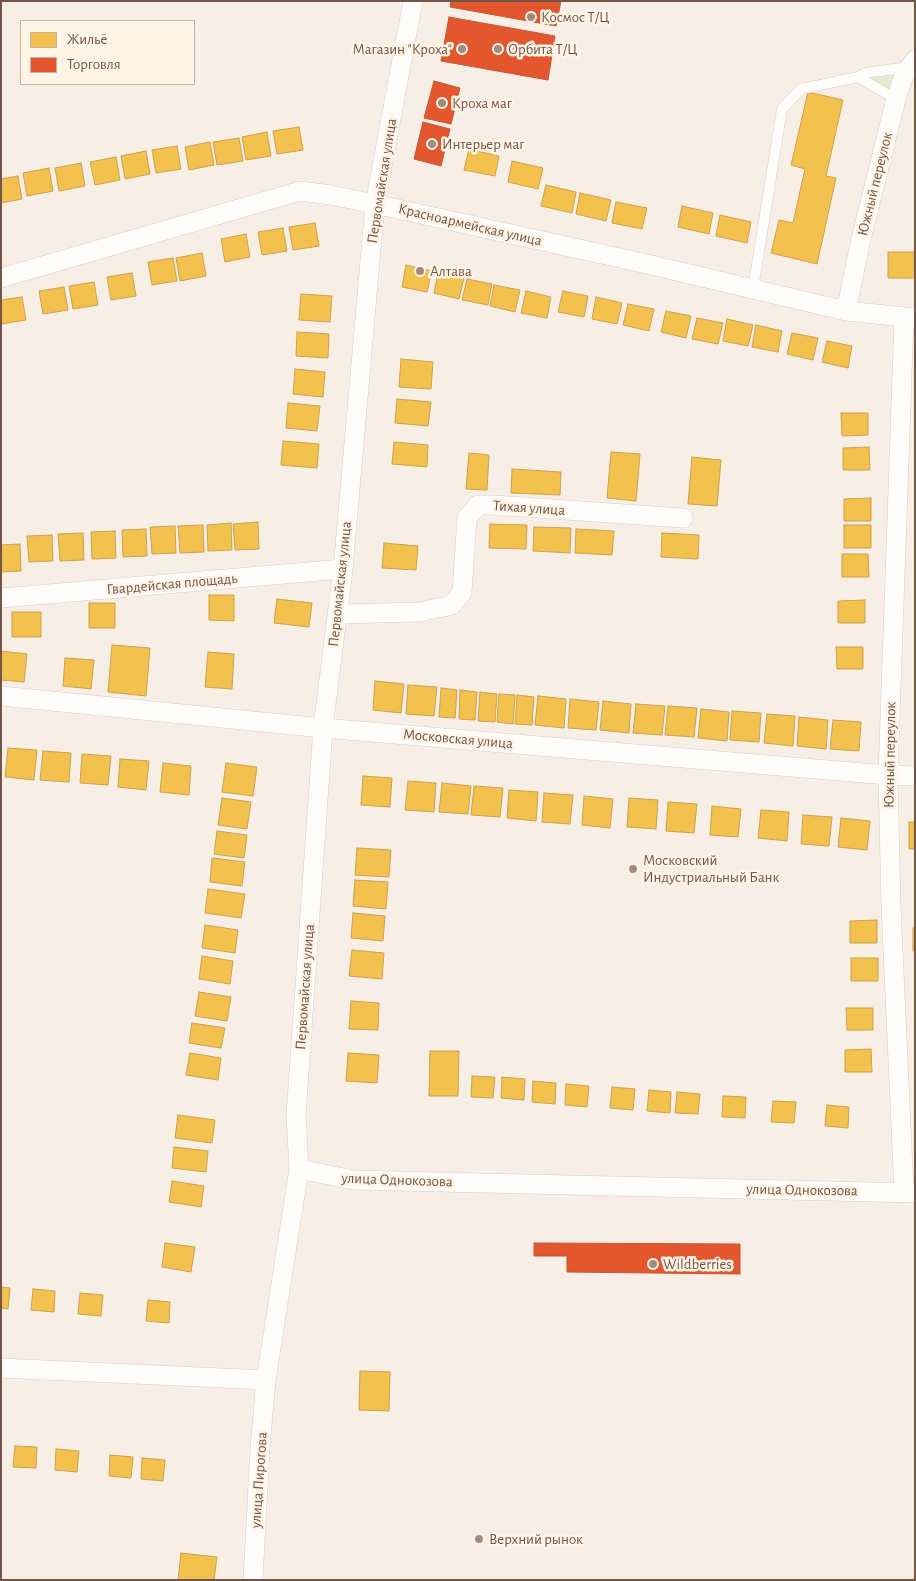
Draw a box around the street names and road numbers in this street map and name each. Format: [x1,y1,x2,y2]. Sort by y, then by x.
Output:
street label: Первомайская улица [363,117,401,245]
street label: Южный переулок [853,130,897,238]
street label: Красноармейская улица [396,200,544,250]
street label: Тихая улица [492,497,566,519]
street label: Первомайская улица [324,520,356,648]
street label: Гвардейская площадь [106,569,238,599]
street label: Южный переулок [880,702,900,808]
street label: Московская улица [402,725,514,753]
street label: Первомайская улица [292,923,318,1051]
street label: улица Однокозова [341,1169,453,1191]
street label: улица Однокозова [746,1180,858,1200]
street label: улица Пирогова [247,1431,271,1529]

